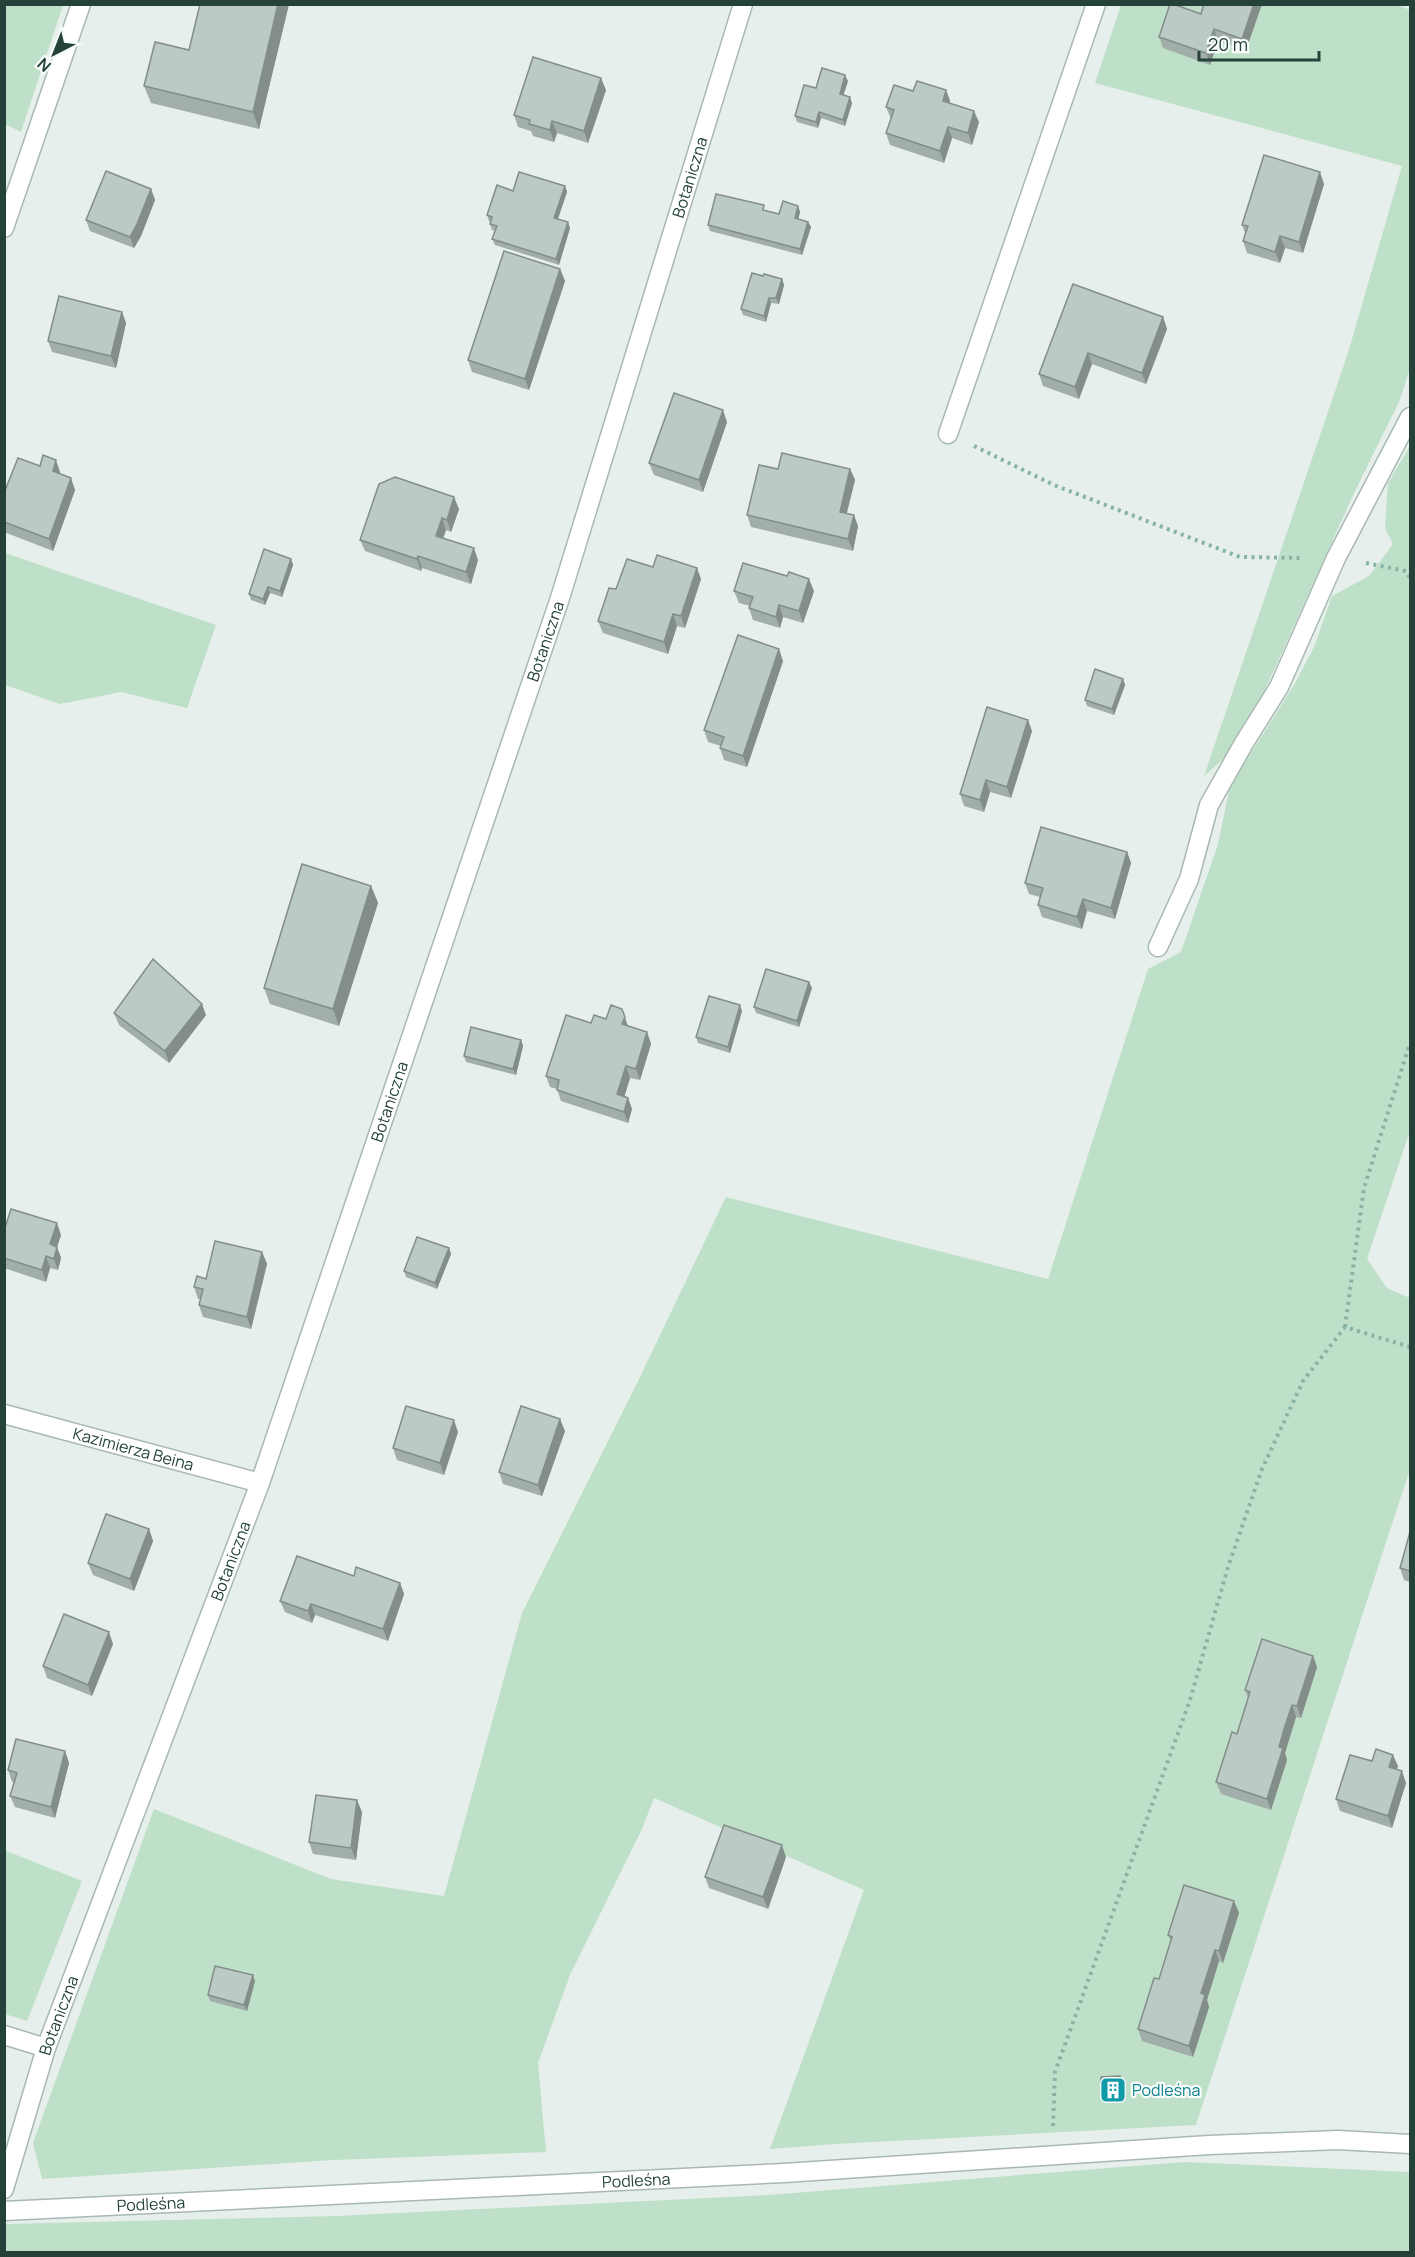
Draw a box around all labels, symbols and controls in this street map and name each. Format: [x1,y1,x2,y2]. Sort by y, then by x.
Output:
north arrow [24,24,84,84]
scale bar [1199,24,1319,62]
text: 20 m [1208,32,1248,56]
text: N [32,53,56,77]
street label: Botaniczna [667,134,712,220]
street label: Botaniczna [521,598,569,684]
street label: Botaniczna [365,1058,413,1145]
street label: Kazimierza Beina [70,1422,196,1476]
street label: Botaniczna [205,1518,256,1604]
street label: Botaniczna [33,1972,83,2058]
building icon: Podleśna [1098,2075,1128,2105]
place label: Podleśna [1132,2079,1200,2101]
street label: Podleśna [602,2168,671,2193]
street label: Podleśna [116,2191,186,2217]

